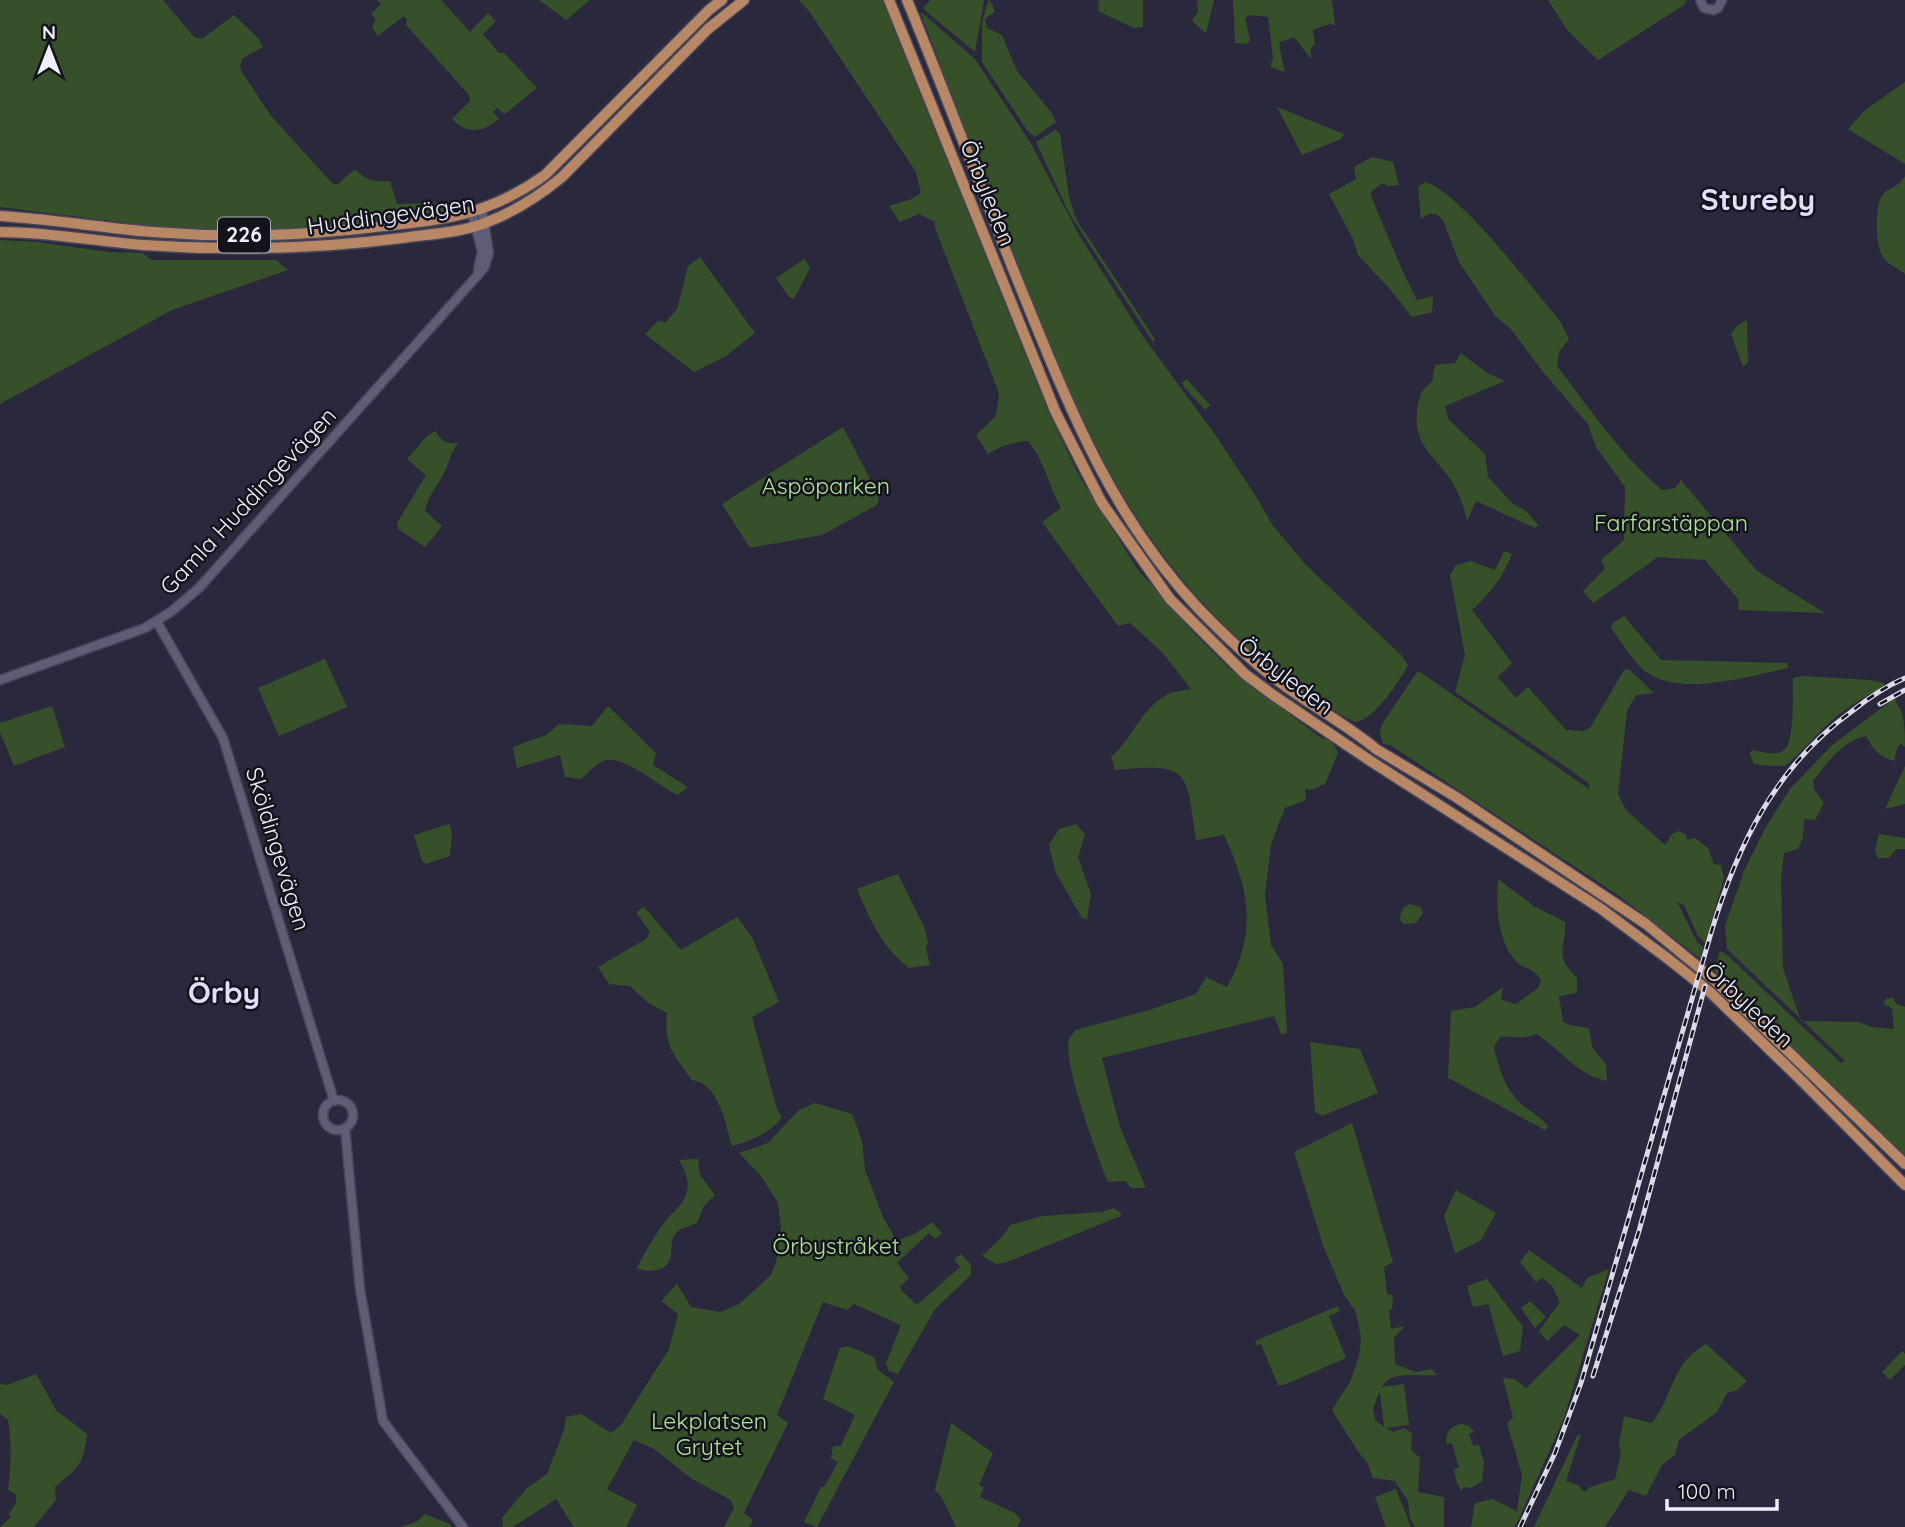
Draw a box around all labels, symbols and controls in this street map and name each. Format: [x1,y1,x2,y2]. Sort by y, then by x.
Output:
north arrow [14,14,84,84]
text: N [42,20,56,44]
street label: Örbyleden [954,136,1023,250]
district label: Stureby [1701,180,1815,218]
street label: Huddingevägen [305,188,477,241]
road number: 226 [218,218,270,252]
street label: Gamla Huddingevägen [153,401,342,600]
park label: Aspöparken [762,471,890,500]
park label: Farfarstäppan [1594,508,1748,537]
street label: Örbyleden [1233,630,1340,721]
street label: Sköldingevägen [240,764,317,934]
street label: Örbyleden [1699,956,1800,1053]
district label: Örby [188,973,260,1011]
park label: Örbystråket [773,1231,900,1260]
park label: Lekplatsen Grytet [651,1406,767,1461]
scale bar [1667,1468,1777,1512]
text: 100 m [1678,1478,1736,1504]

